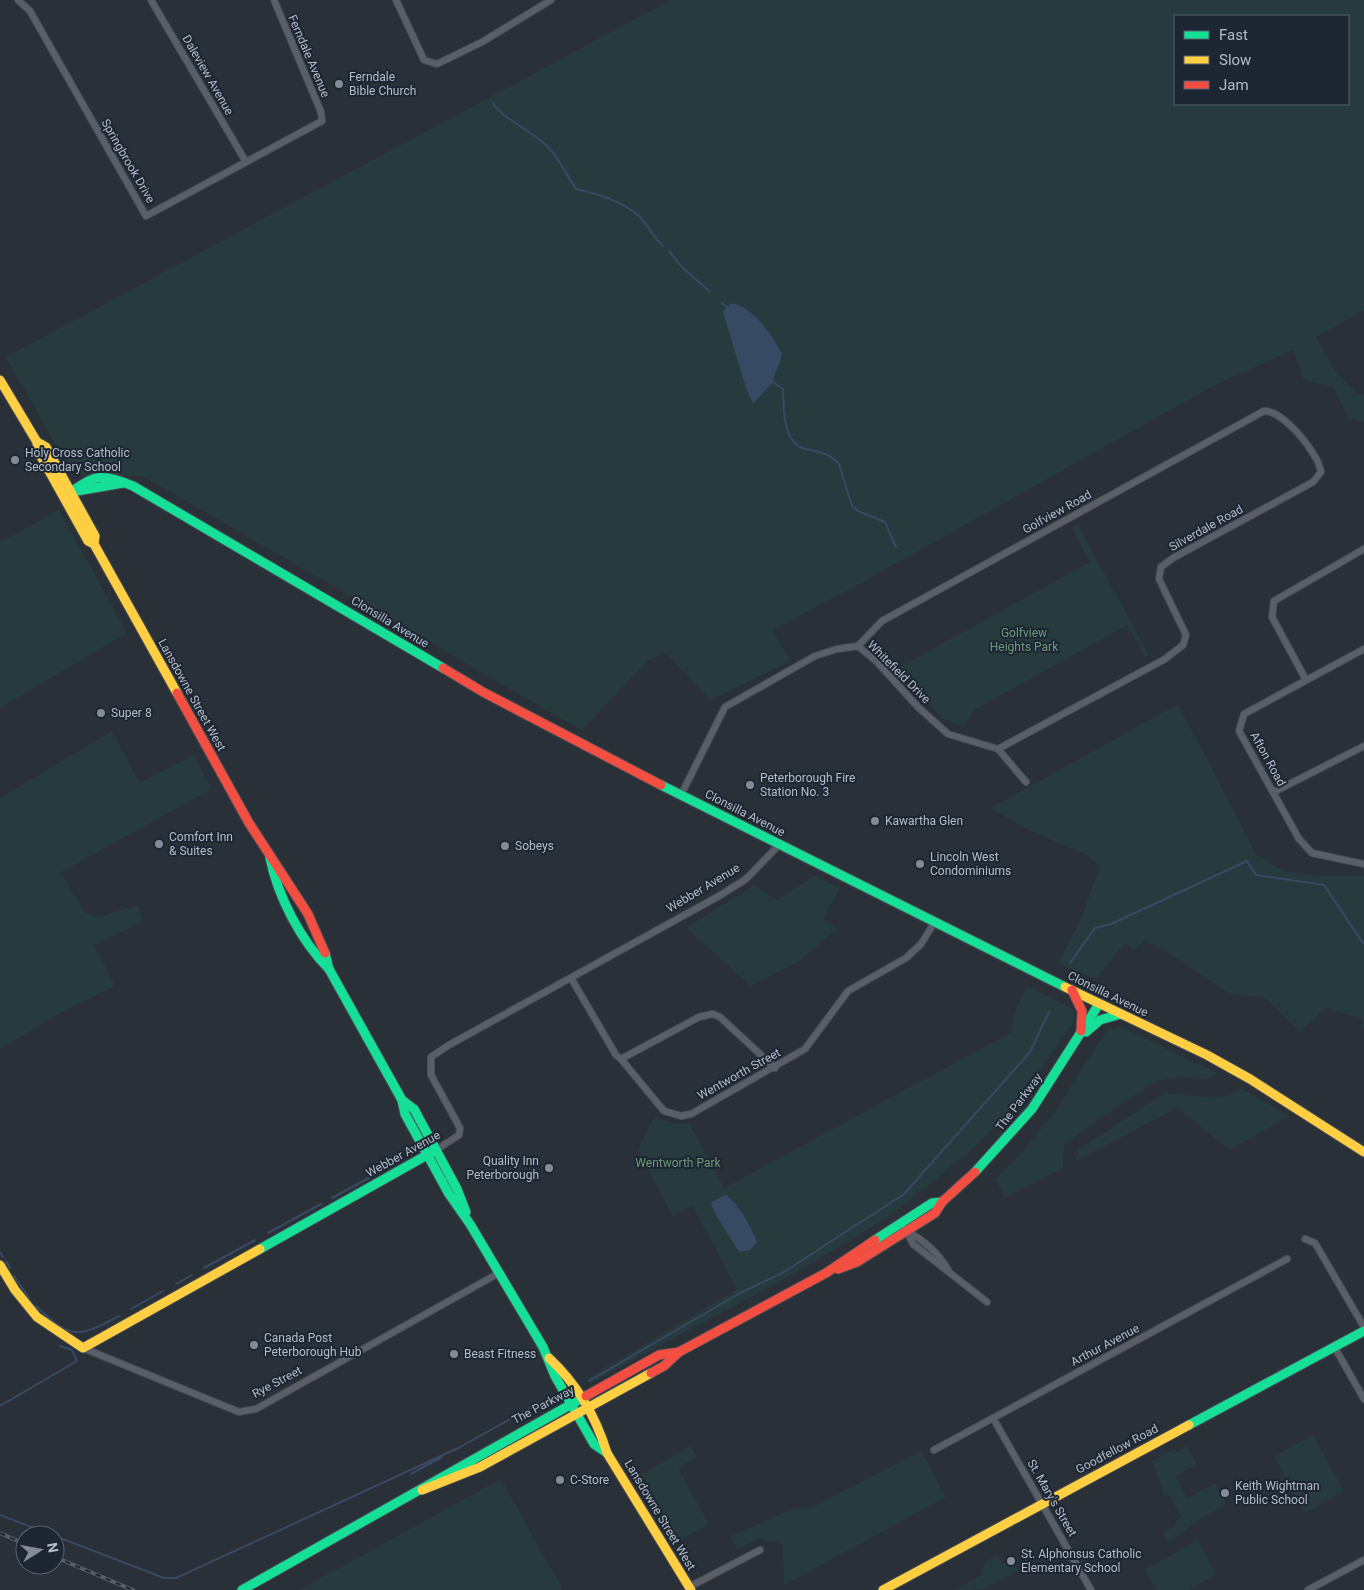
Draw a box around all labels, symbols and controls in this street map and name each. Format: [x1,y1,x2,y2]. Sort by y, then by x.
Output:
street label: Ferndale Avenue [285,13,333,99]
legend [1174,15,1349,105]
text: Fast [1219,26,1248,44]
street label: Daleview Avenue [179,33,237,117]
text: Slow [1219,51,1251,69]
place label: Ferndale Bible Church [349,70,416,98]
text: Jam [1219,76,1249,94]
marker: Ferndale Bible Church [333,78,345,90]
street label: Springbrook Drive [98,117,158,205]
place label: Holy Cross Catholic Secondary School [25,446,130,474]
marker: Holy Cross Catholic Secondary School [9,454,21,466]
street label: Golfview Road [1020,487,1094,537]
street label: Silverdale Road [1167,502,1245,554]
street label: Clonsilla Avenue [349,593,431,651]
park label: Golfview Heights Park [990,626,1059,654]
street label: Lansdowne Street West [155,637,229,754]
street label: Whitefield Drive [865,638,933,706]
place label: Super 8 [111,706,152,720]
marker: Super 8 [95,707,107,719]
street label: Afton Road [1247,729,1289,789]
place label: Peterborough Fire Station No. 3 [760,771,855,799]
marker: Peterborough Fire Station No. 3 [744,779,756,791]
street label: Clonsilla Avenue [703,787,787,839]
place label: Kawartha Glen [885,814,963,828]
marker: Kawartha Glen [869,815,881,827]
place label: Comfort Inn & Suites [169,830,233,858]
marker: Comfort Inn & Suites [153,838,165,850]
place label: Sobeys [515,839,554,853]
marker: Sobeys [499,840,511,852]
place label: Lincoln West Condominiums [930,850,1011,878]
marker: Lincoln West Condominiums [914,858,926,870]
street label: Webber Avenue [664,861,742,915]
street label: Clonsilla Avenue [1065,968,1151,1020]
street label: Wentworth Street [695,1045,783,1103]
street label: The Parkway [993,1070,1045,1134]
street label: Webber Avenue [363,1128,443,1180]
place label: Quality Inn Peterborough [466,1154,539,1182]
park label: Wentworth Park [635,1156,722,1170]
marker: Quality Inn Peterborough [543,1162,555,1174]
street label: Arthur Avenue [1068,1321,1142,1369]
place label: Canada Post Peterborough Hub [264,1331,362,1359]
marker: Canada Post Peterborough Hub [248,1339,260,1351]
place label: Beast Fitness [464,1347,536,1361]
marker: Beast Fitness [448,1348,460,1360]
street label: Rye Street [250,1363,304,1401]
street label: The Parkway [510,1383,577,1427]
street label: Goodfellow Road [1073,1421,1161,1477]
street label: Lansdowne Street West [622,1457,698,1573]
street label: St. Mary's Street [1024,1457,1080,1539]
place label: C-Store [570,1473,609,1487]
marker: C-Store [554,1474,566,1486]
place label: Keith Wightman Public School [1235,1479,1320,1507]
marker: Keith Wightman Public School [1219,1487,1231,1499]
north arrow [15,1525,65,1575]
text: N [44,1541,62,1554]
place label: St. Alphonsus Catholic Elementary School [1021,1547,1142,1575]
marker: St. Alphonsus Catholic Elementary School [1005,1555,1017,1567]

